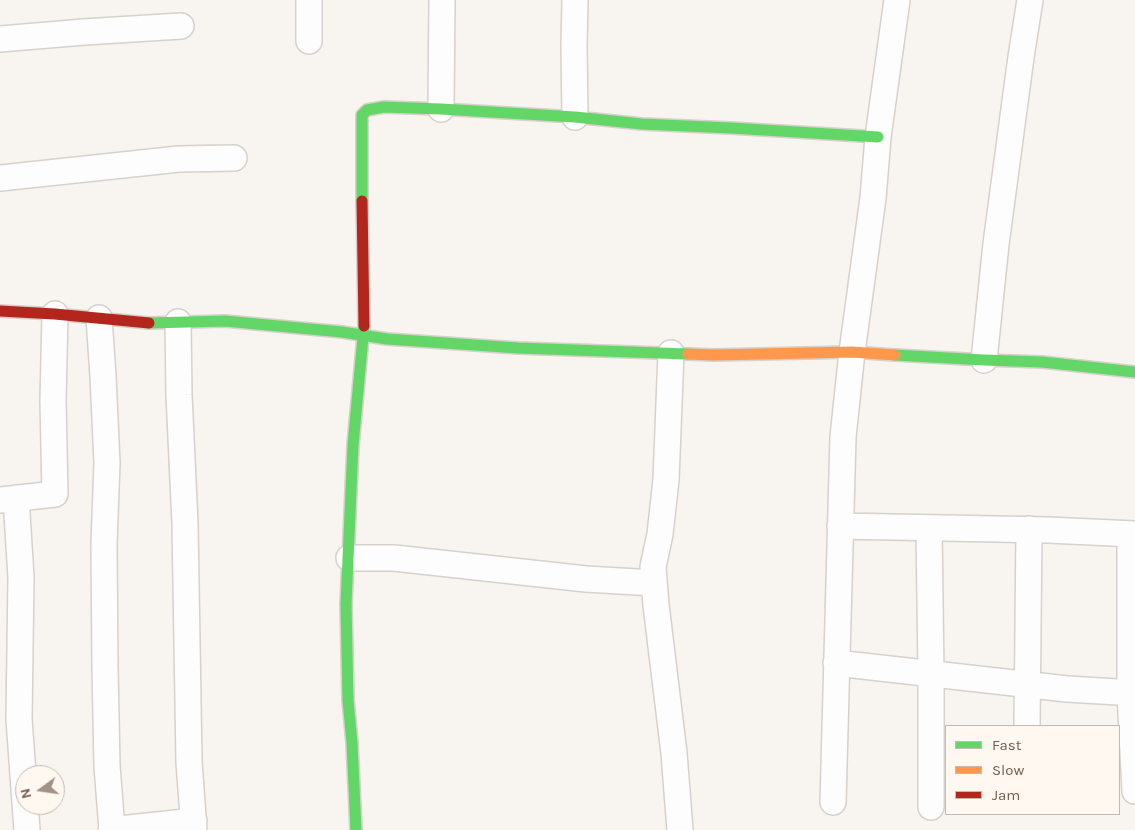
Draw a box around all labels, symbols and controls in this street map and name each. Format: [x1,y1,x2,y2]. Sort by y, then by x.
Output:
legend [945,725,1120,815]
text: Fast [992,736,1021,754]
text: Slow [992,761,1024,779]
north arrow [15,765,65,815]
text: Jam [992,786,1020,804]
text: N [16,787,35,800]

